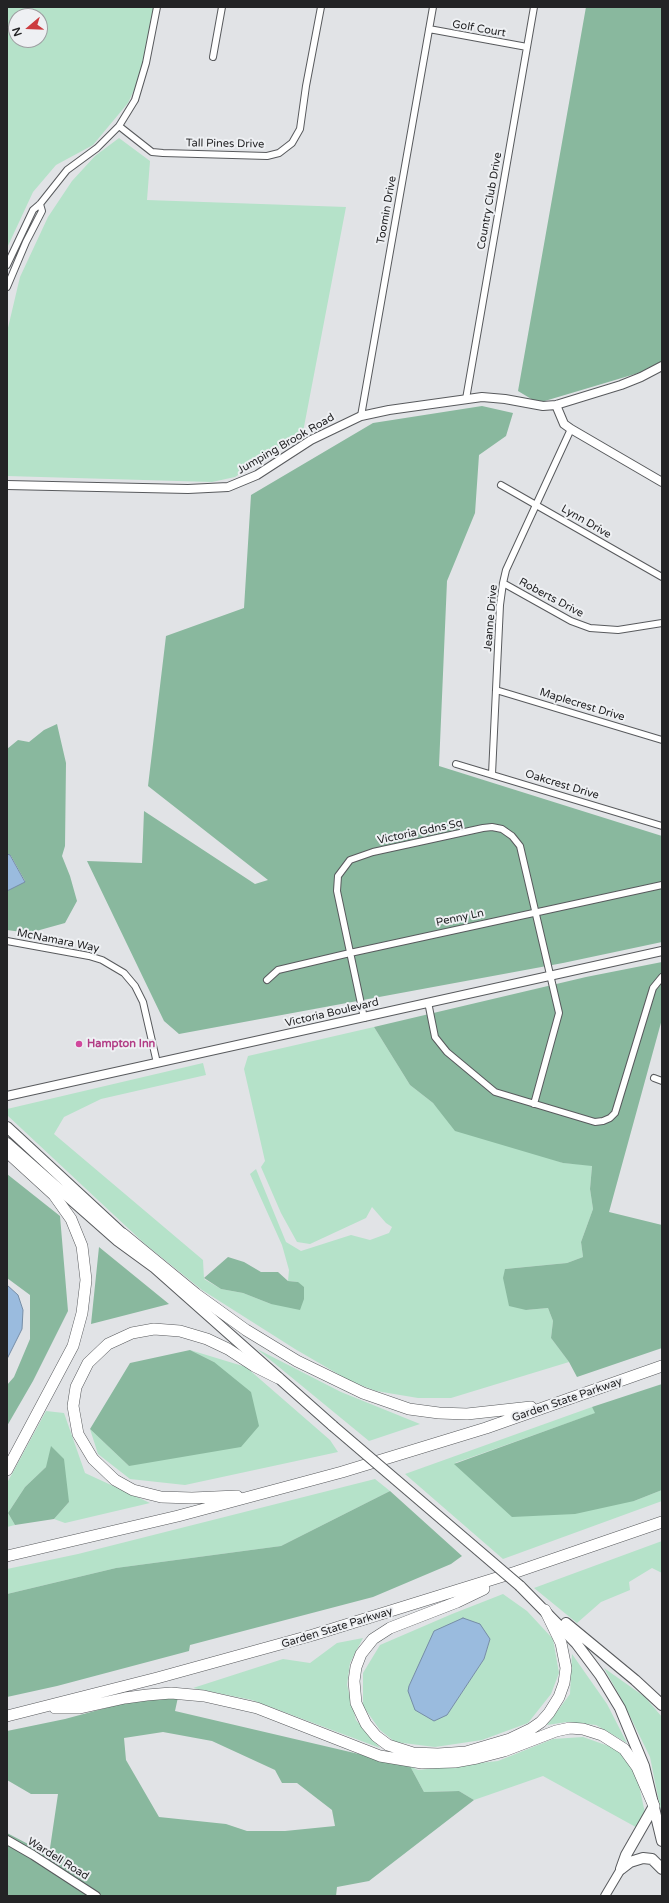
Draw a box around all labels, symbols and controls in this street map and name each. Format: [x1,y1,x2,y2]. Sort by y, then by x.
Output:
north arrow [8,8,48,48]
street label: Golf Court [451,18,507,40]
text: N [10,25,25,38]
street label: Tall Pines Drive [186,137,264,151]
street label: Country Club Drive [475,151,505,251]
street label: Toomin Drive [375,175,399,245]
street label: Jumping Brook Road [235,411,337,477]
street label: Lynn Drive [559,502,613,542]
street label: Roberts Drive [516,575,586,621]
street label: Jeanne Drive [482,584,500,652]
street label: Maplecrest Drive [538,686,626,724]
street label: Oakcrest Drive [524,768,600,802]
street label: Victoria Gdns Sq [376,817,464,847]
street label: Penny Ln [435,906,485,930]
street label: McNamara Way [16,927,100,955]
street label: Victoria Boulevard [284,996,380,1030]
place label: Hampton Inn [87,1037,155,1051]
marker: Hampton Inn [74,1039,84,1049]
street label: Garden State Parkway [510,1375,624,1425]
street label: Garden State Parkway [280,1605,394,1651]
street label: Wardell Road [25,1835,91,1883]

